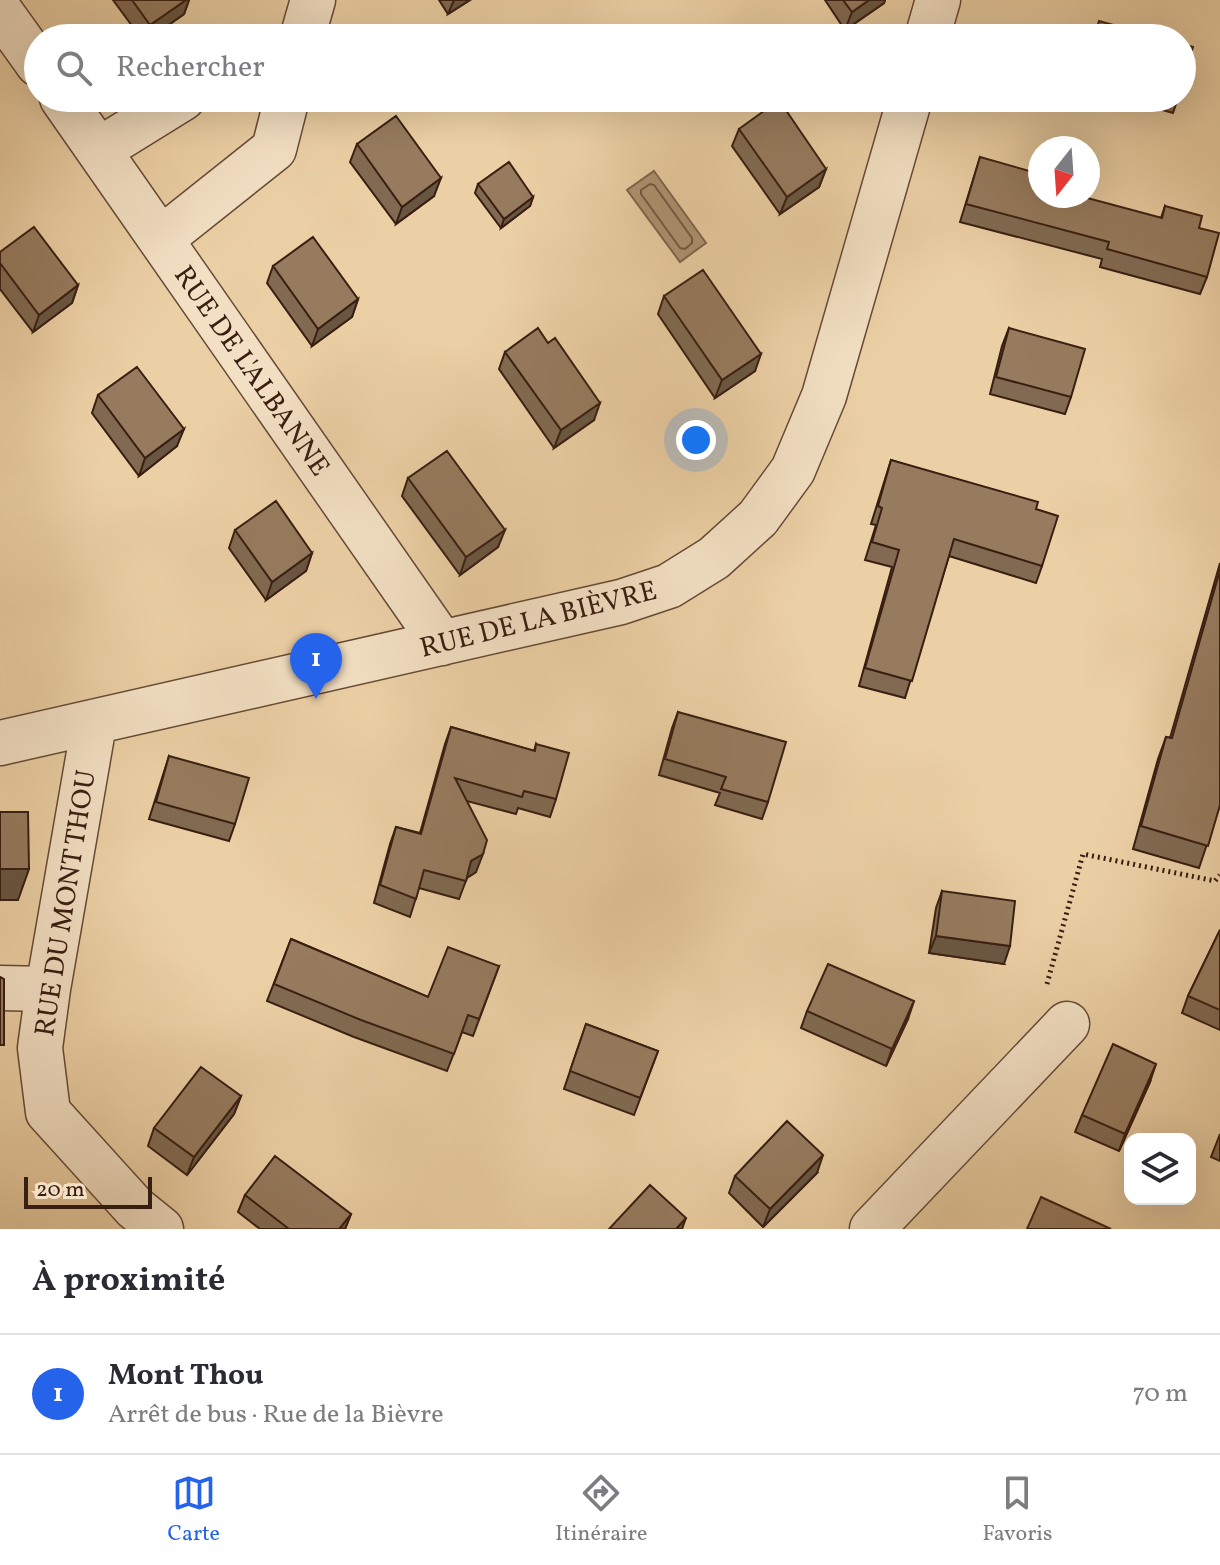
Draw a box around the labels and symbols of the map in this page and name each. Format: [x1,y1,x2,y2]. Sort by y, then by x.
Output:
north arrow [1028,136,1100,208]
street label: RUE DE L'ALBANNE [164,258,338,485]
your location [676,420,716,460]
street label: RUE DE LA BIÈVRE [416,572,661,669]
pin: 1 [290,633,342,699]
street label: RUE DU MONT THOU [26,767,107,1039]
scale bar [24,1173,152,1209]

